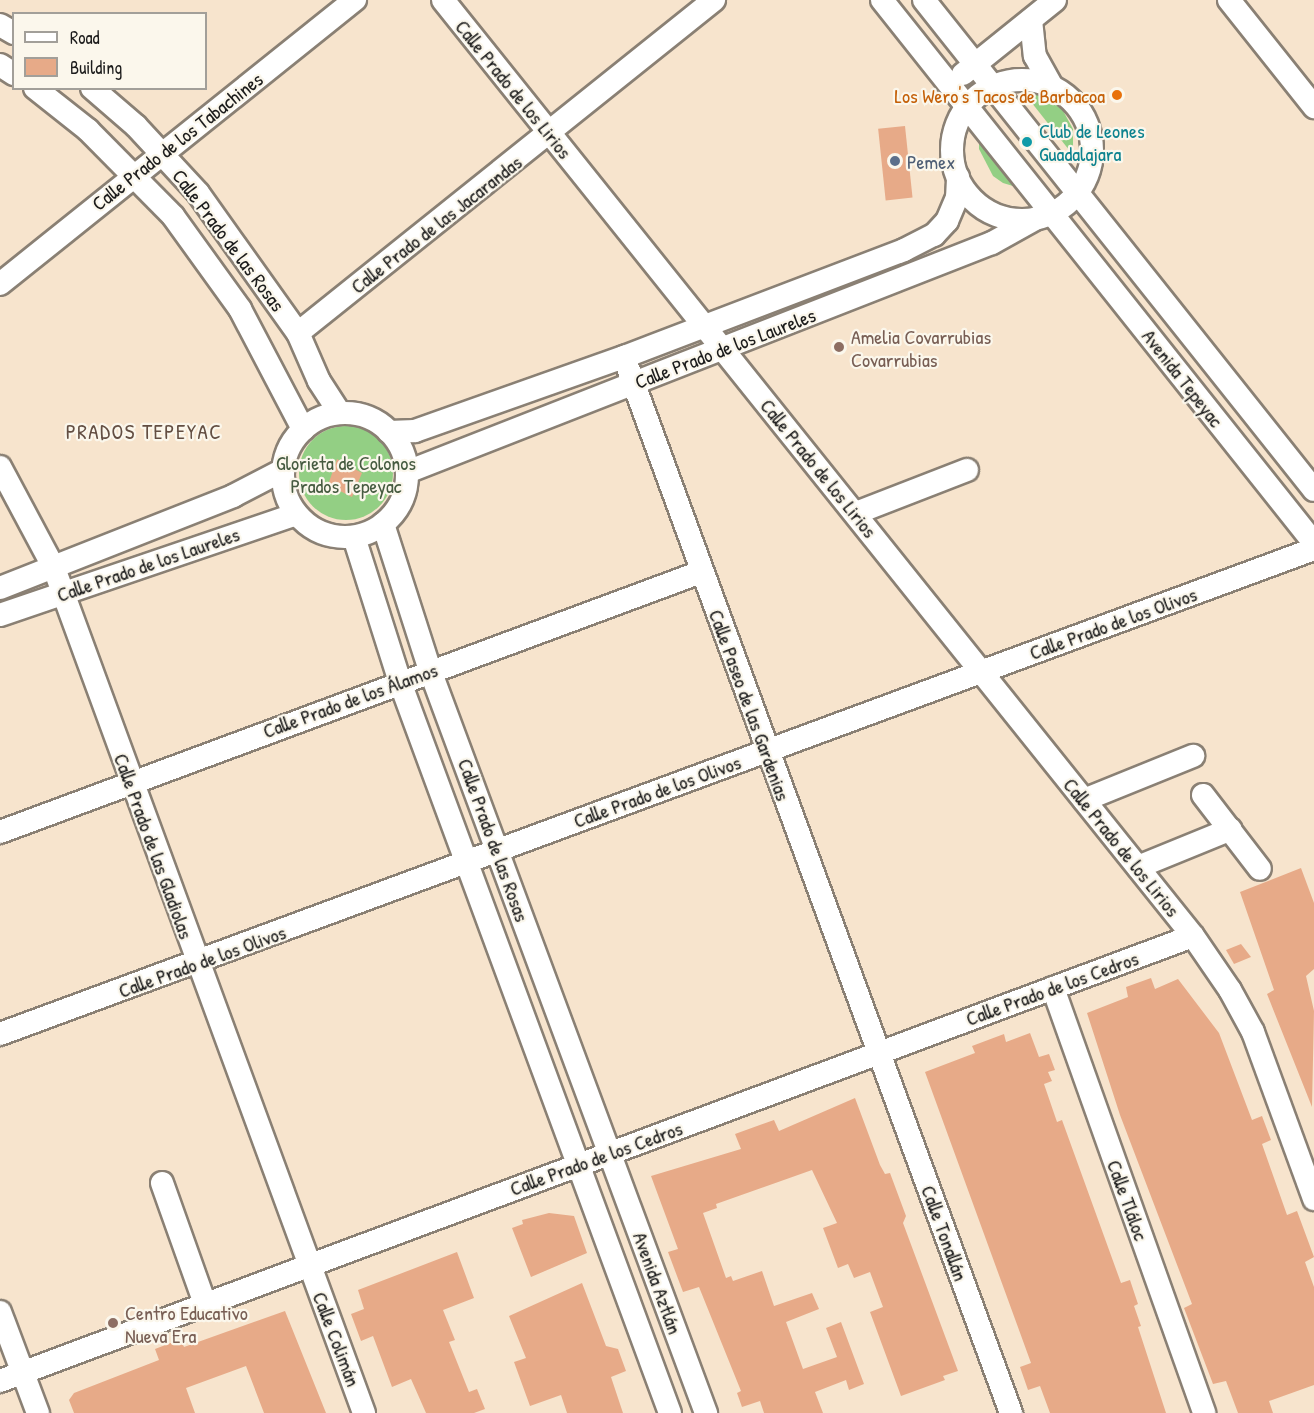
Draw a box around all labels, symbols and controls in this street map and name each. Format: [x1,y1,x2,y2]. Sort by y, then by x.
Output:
legend [12,12,207,90]
street label: Calle Prado de los Lirios [451,15,577,163]
text: Road [70,25,100,50]
text: Building [70,55,122,80]
street label: Calle Prado de los Tabachines [87,67,267,215]
place label: Los Wero's Tacos de Barbacoa [894,83,1105,107]
marker: Los Wero's Tacos de Barbacoa [1110,88,1124,102]
place label: Club de Leones Guadalajara [1039,118,1145,165]
marker: Club de Leones Guadalajara [1020,135,1034,149]
place label: Pemex [907,149,955,173]
street label: Calle Prado de las Jacarandas [346,150,526,298]
marker: Pemex [888,154,902,168]
street label: Calle Prado de las Rosas [168,164,290,316]
street label: Calle Prado de los Laureles [631,302,819,394]
place label: Amelia Covarrubias Covarrubias [851,324,991,371]
street label: Avenida Tepeyac [1137,324,1229,432]
marker: Amelia Covarrubias Covarrubias [832,340,846,354]
street label: Calle Prado de los Lirios [756,394,882,542]
district label: PRADOS TEPEYAC [66,419,222,445]
park label: Glorieta de Colonos Prados Tepeyac [276,450,416,497]
street label: Calle Prado de los Laureles [54,521,242,607]
street label: Calle Prado de los Olivos [1026,582,1200,664]
street label: Calle Paseo de las Gardenias [704,606,796,804]
street label: Calle Prado de los Álamos [259,657,441,743]
street label: Calle Prado de las Gladiolas [109,750,199,942]
street label: Calle Prado de los Olivos [570,750,744,832]
street label: Calle Prado de las Rosas [453,755,535,925]
street label: Calle Prado de los Lirios [1059,773,1185,921]
street label: Calle Prado de los Olivos [115,920,289,1002]
street label: Calle Prado de los Cedros [962,946,1142,1030]
street label: Calle Prado de los Cedros [506,1116,686,1200]
street label: Calle Tláloc [1102,1157,1154,1243]
street label: Calle Tonallán [917,1182,973,1284]
street label: Avenida Aztlán [628,1229,688,1337]
street label: Calle Colimán [308,1288,366,1390]
place label: Centro Educativo Nueva Era [125,1300,248,1347]
marker: Centro Educativo Nueva Era [106,1316,120,1330]

